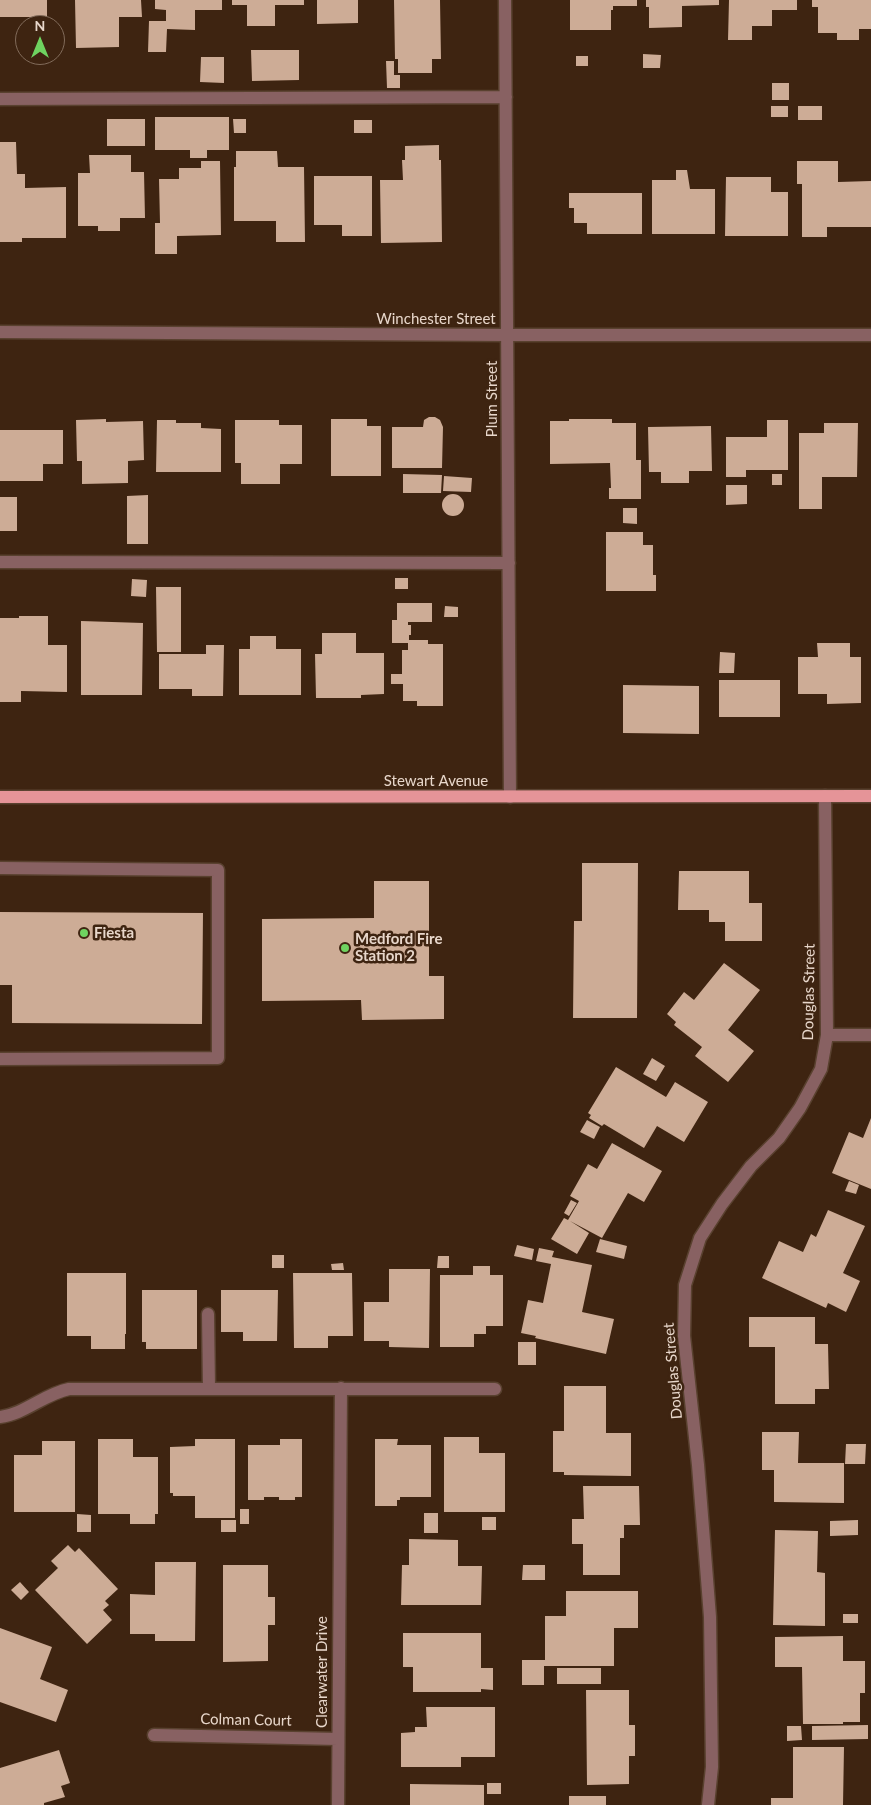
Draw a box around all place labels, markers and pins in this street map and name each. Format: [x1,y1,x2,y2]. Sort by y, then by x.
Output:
place label: Fiesta [94,924,134,942]
marker: Fiesta [78,927,90,939]
place label: Medford Fire Station 2 [355,930,442,965]
marker: Medford Fire Station 2 [339,942,351,954]

